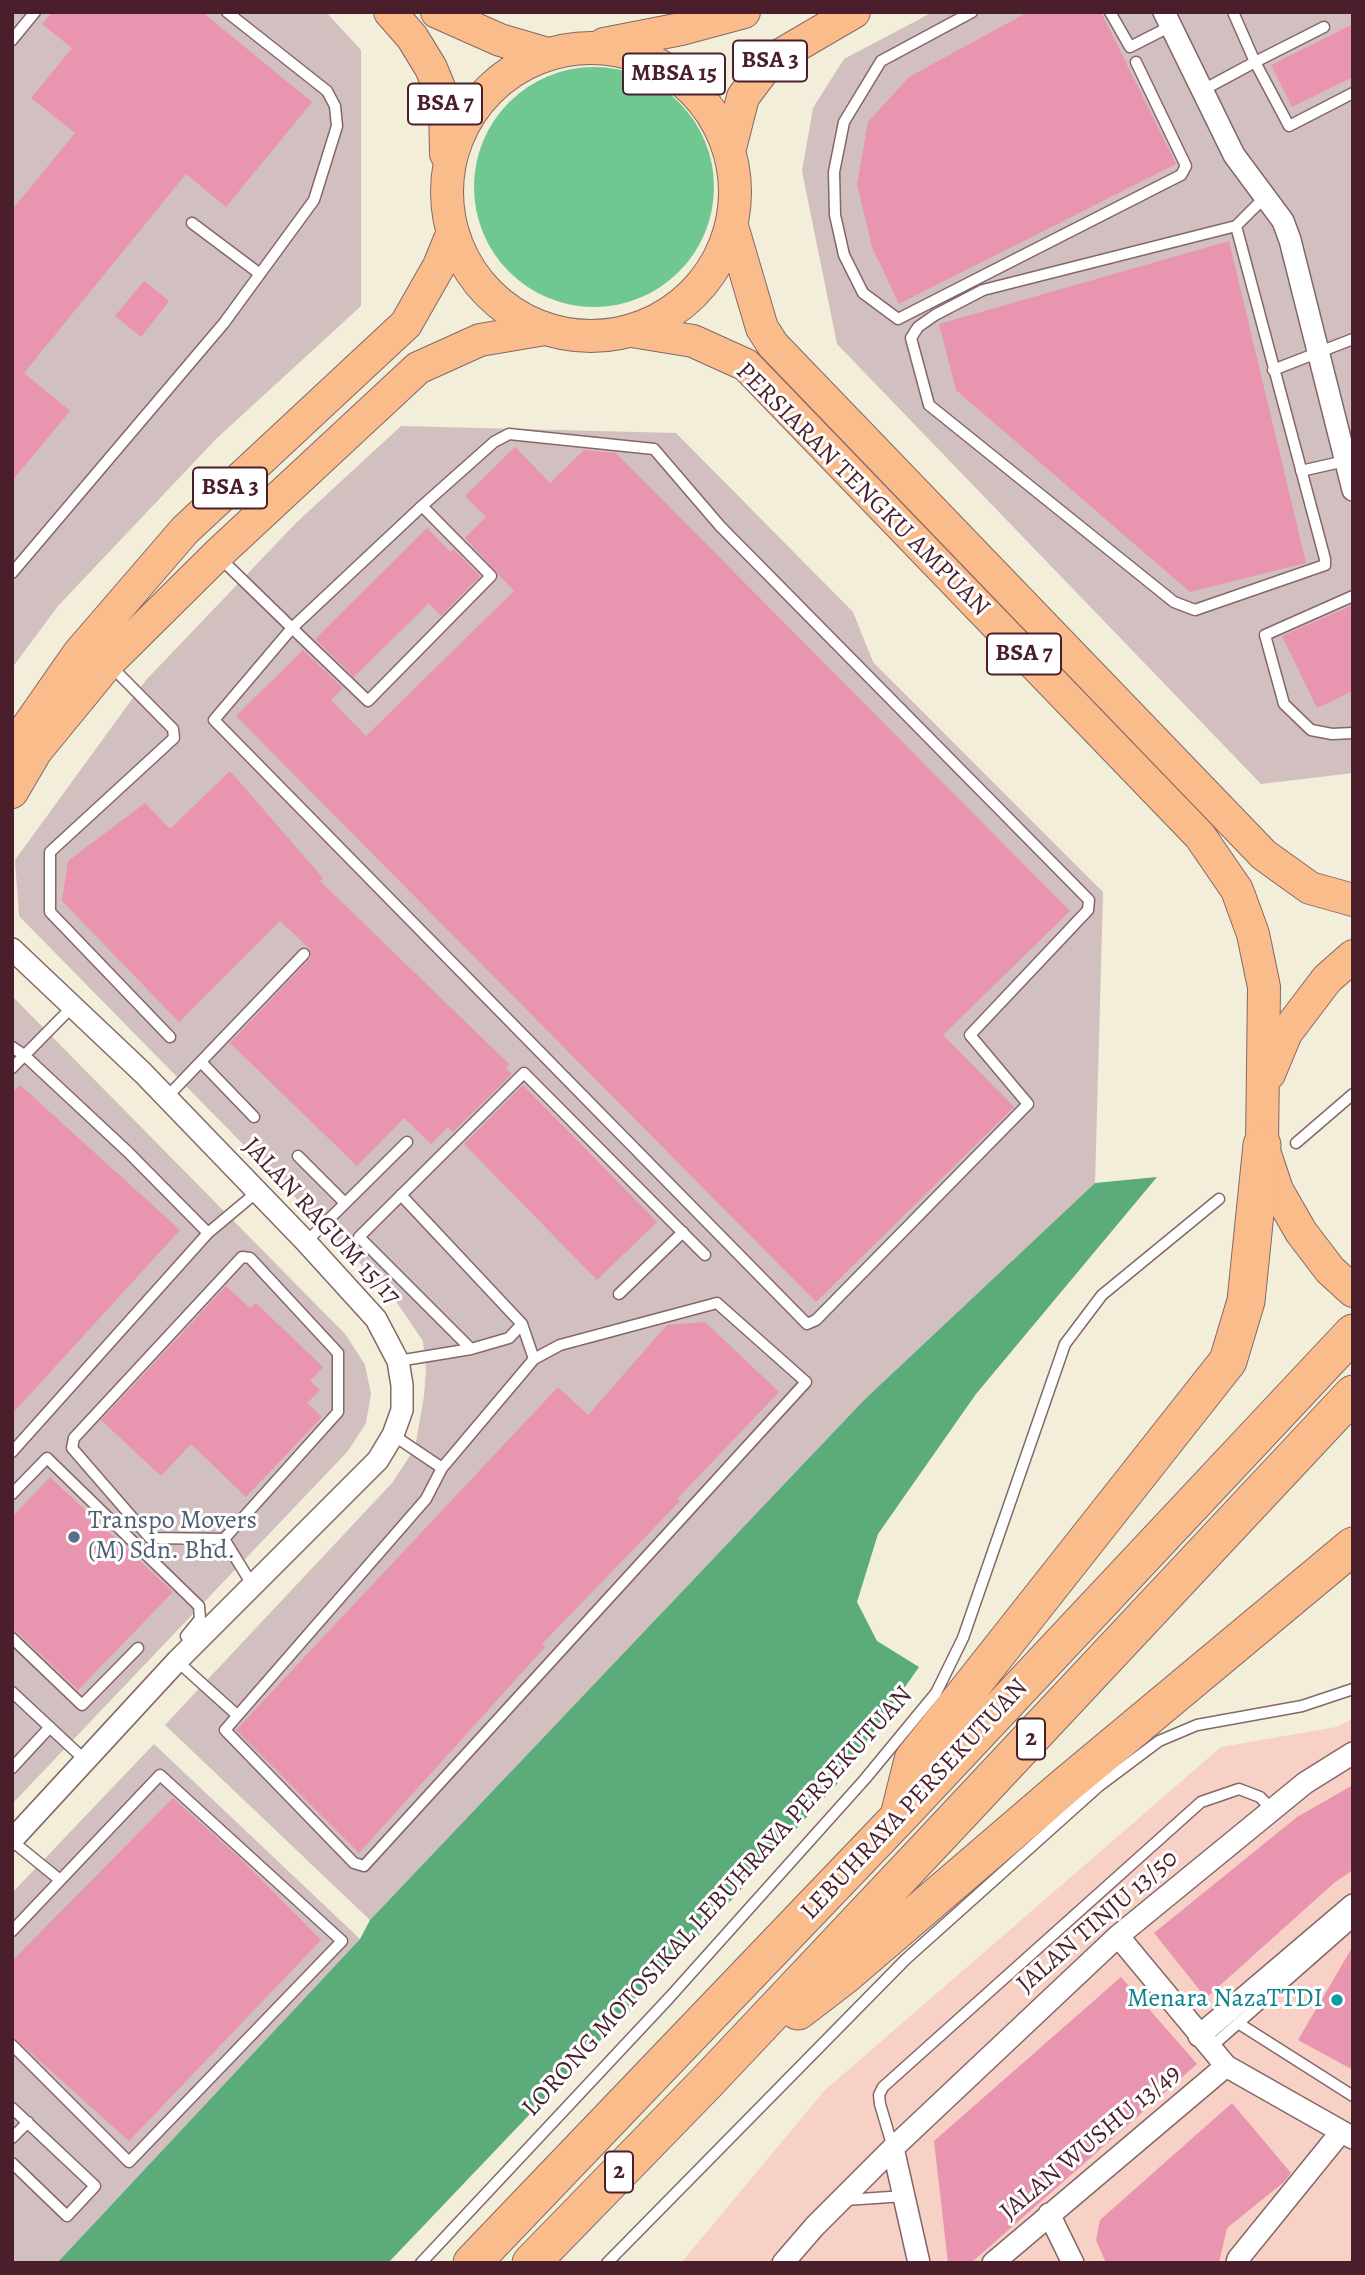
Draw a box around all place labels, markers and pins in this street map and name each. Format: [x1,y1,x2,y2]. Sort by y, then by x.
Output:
place label: Transpo Movers (M) Sdn. Bhd. [88,1506,257,1568]
marker: Transpo Movers (M) Sdn. Bhd. [66,1529,82,1545]
place label: Menara NazaTTDI [1127,1984,1323,2016]
marker: Menara NazaTTDI [1329,1992,1345,2008]

